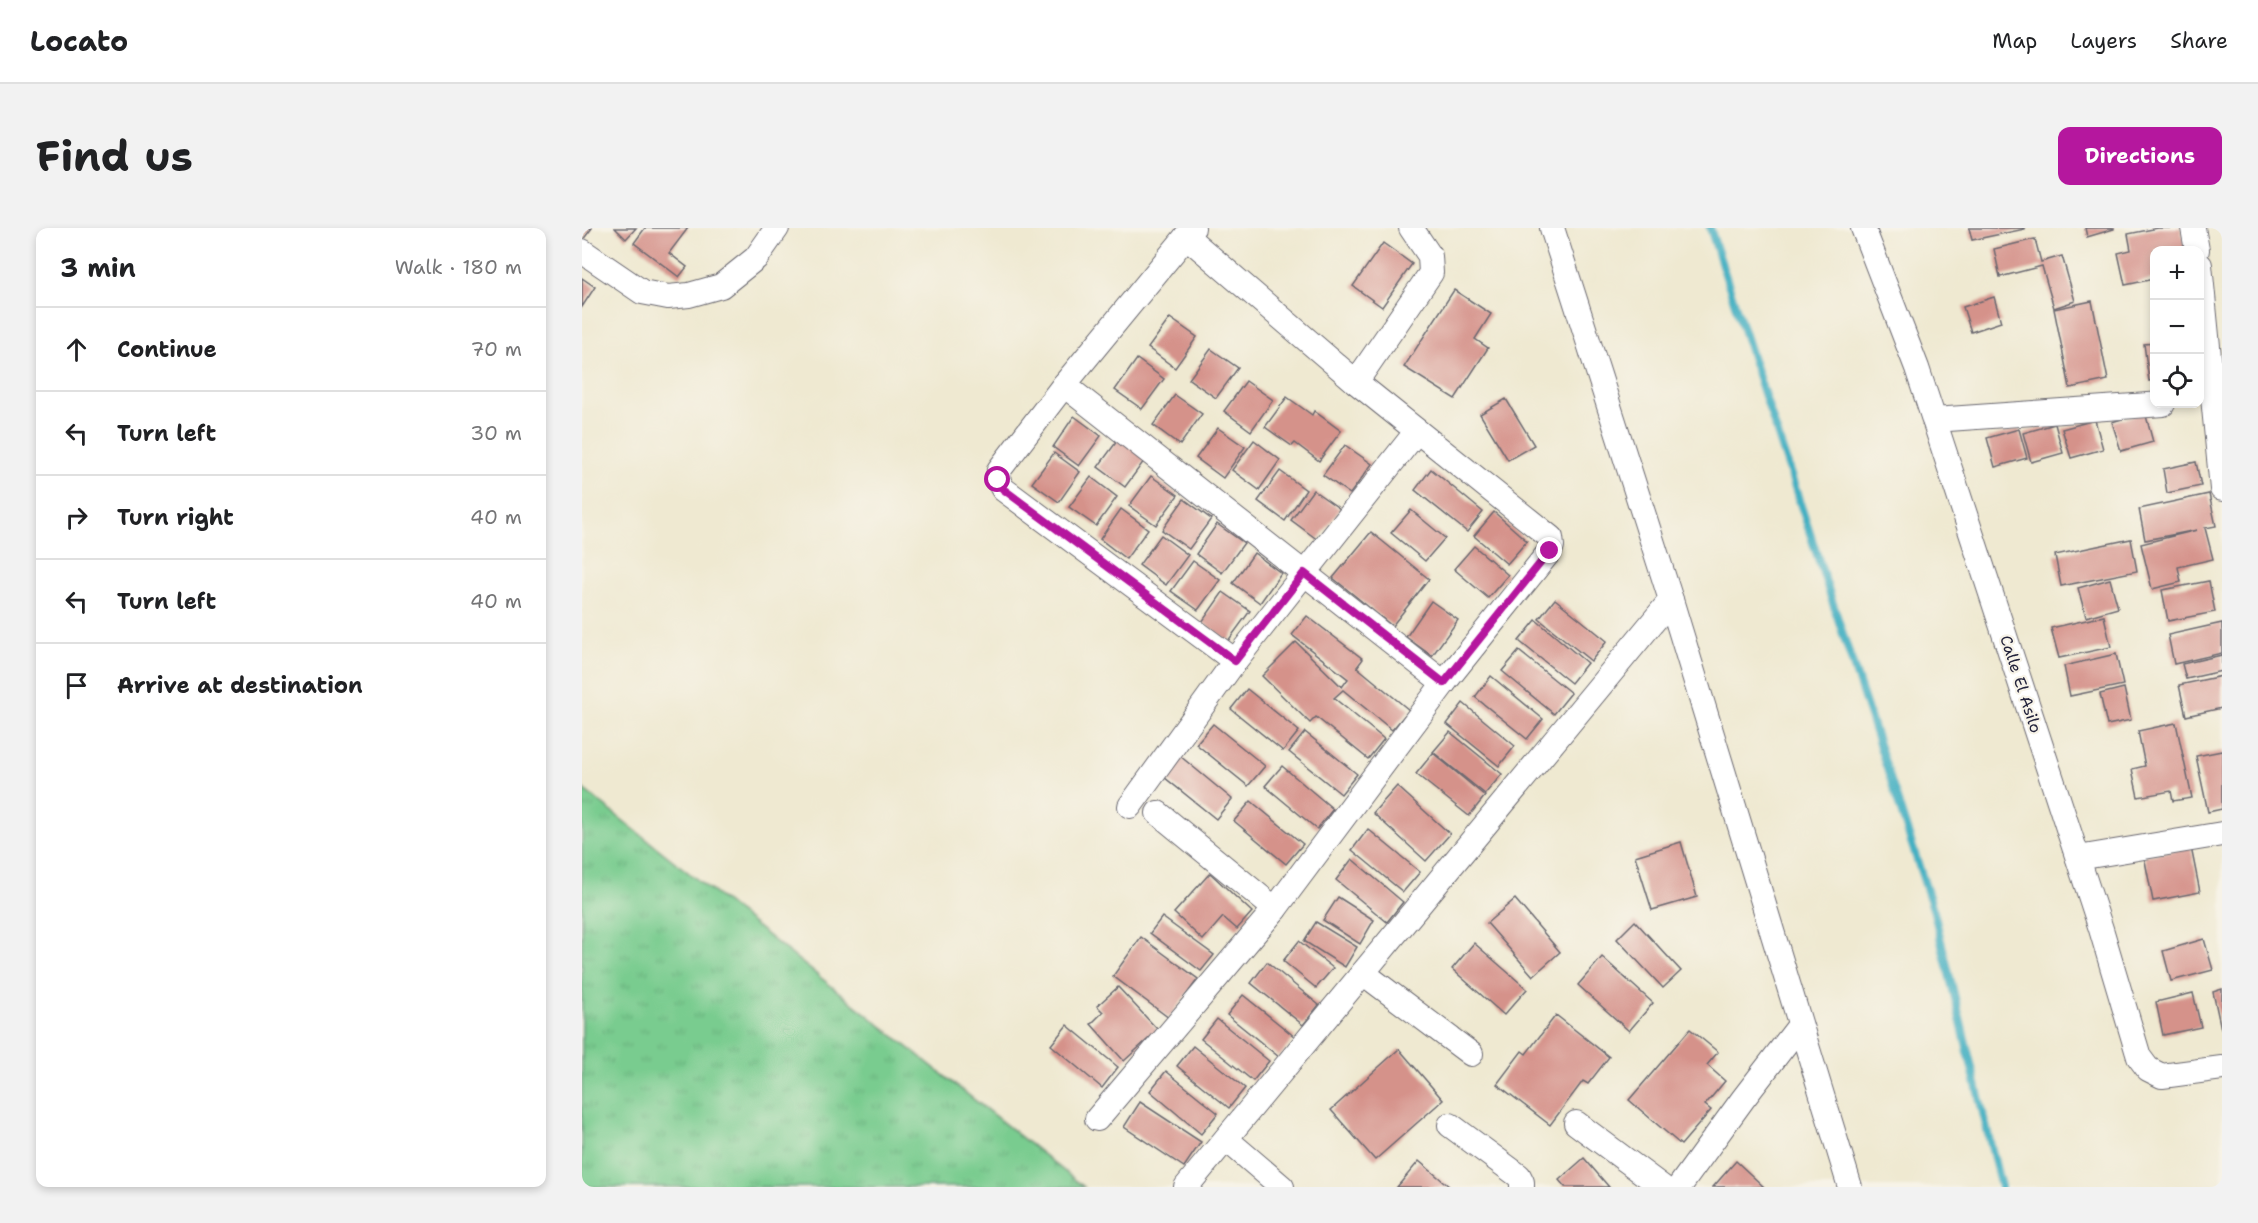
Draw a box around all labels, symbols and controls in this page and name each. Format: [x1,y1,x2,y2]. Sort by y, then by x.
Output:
text: Locato [30,22,128,60]
text: Map [1992,27,2037,55]
text: Layers [2070,27,2137,55]
text: Share [2170,27,2228,55]
button: Directions [2058,127,2222,185]
text: Find us [36,128,193,184]
map controls [2150,246,2204,408]
button: + [2150,246,2204,300]
text: 3 min [60,250,136,285]
text: Walk · 180 m [395,254,522,280]
button: − [2150,300,2204,354]
icon: ahead [60,333,93,366]
text: Continue [117,335,217,364]
text: 70 m [470,336,522,362]
button: locate [2150,354,2204,408]
icon: left [60,417,93,450]
text: Turn left [117,419,216,448]
text: 30 m [470,420,522,446]
route start [984,466,1010,492]
icon: right [60,501,93,534]
text: Turn right [117,503,234,532]
text: 40 m [470,504,522,530]
route end [1536,537,1562,563]
icon: left [60,585,93,618]
text: Turn left [117,587,216,616]
text: 40 m [470,588,522,614]
street label: Calle El Asilo [1995,633,2047,735]
icon: arrive [60,669,93,702]
text: Arrive at destination [117,671,363,700]

